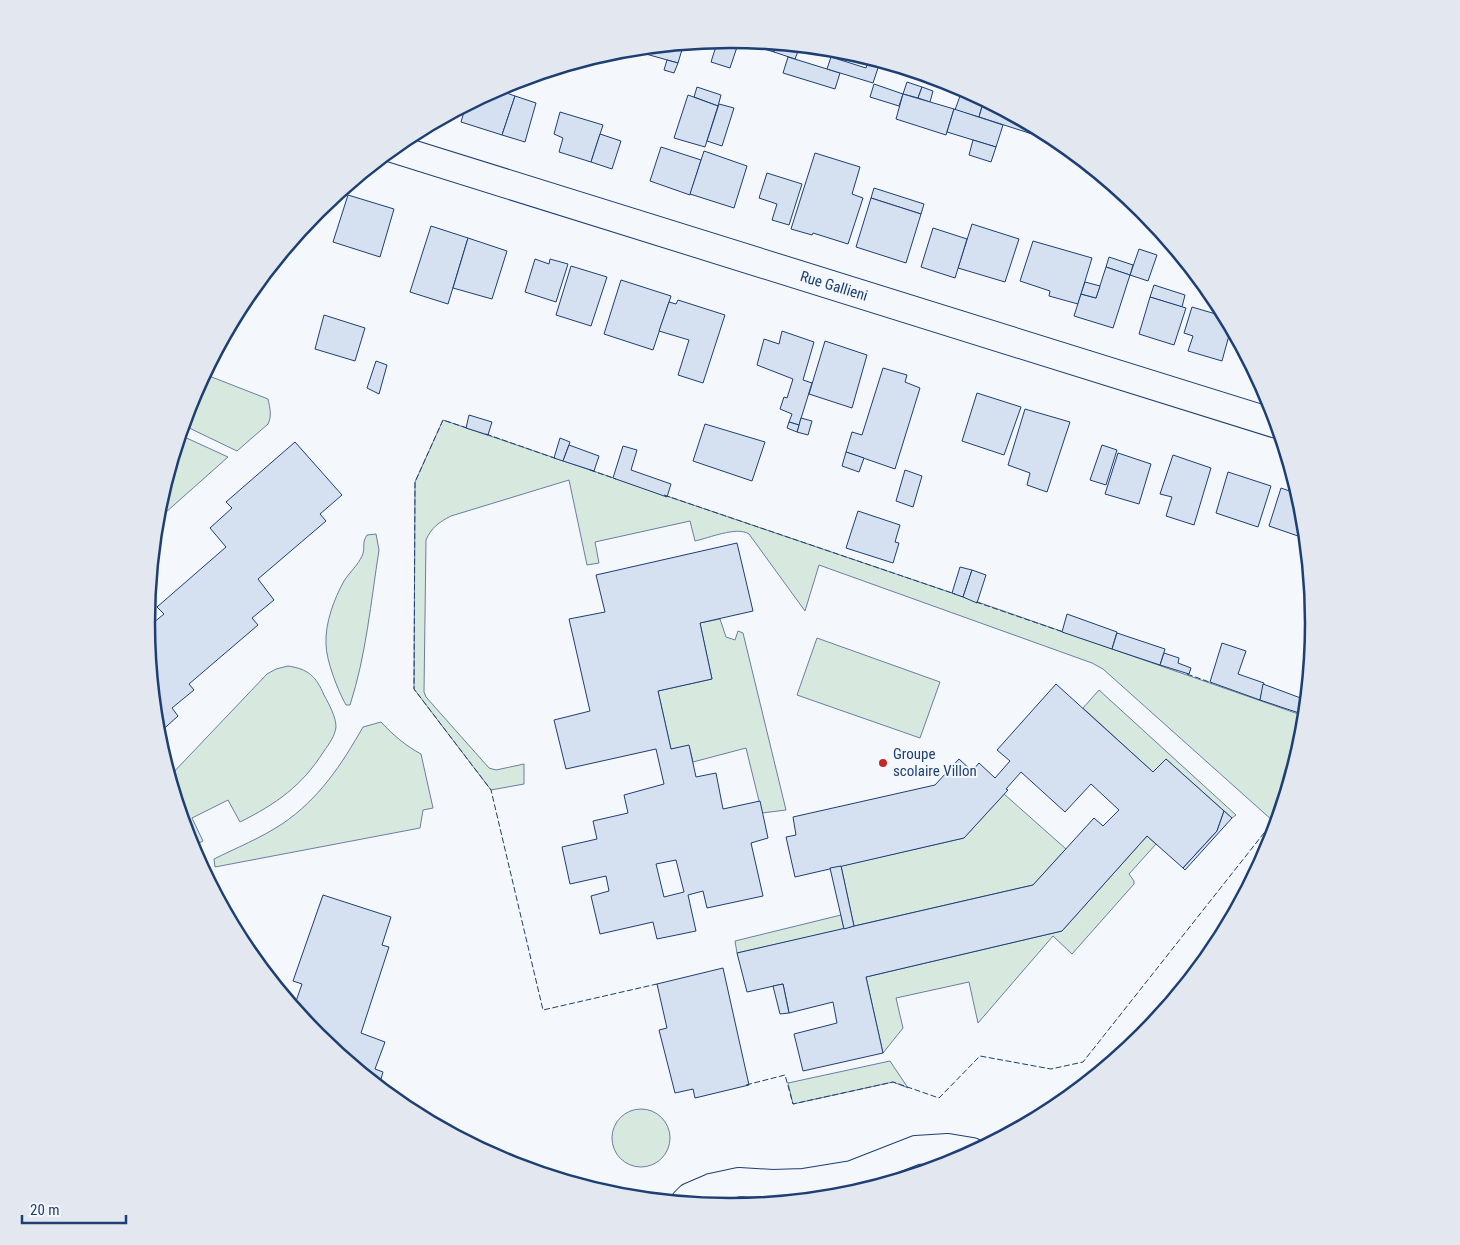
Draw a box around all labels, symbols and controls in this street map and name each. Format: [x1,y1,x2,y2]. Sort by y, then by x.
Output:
street label: Rue Gallieni [798,267,870,305]
place label: Groupe scolaire Villon [893,745,977,780]
marker: Groupe scolaire Villon [877,757,889,769]
scale bar [22,1192,126,1224]
text: 20 m [30,1201,60,1219]

